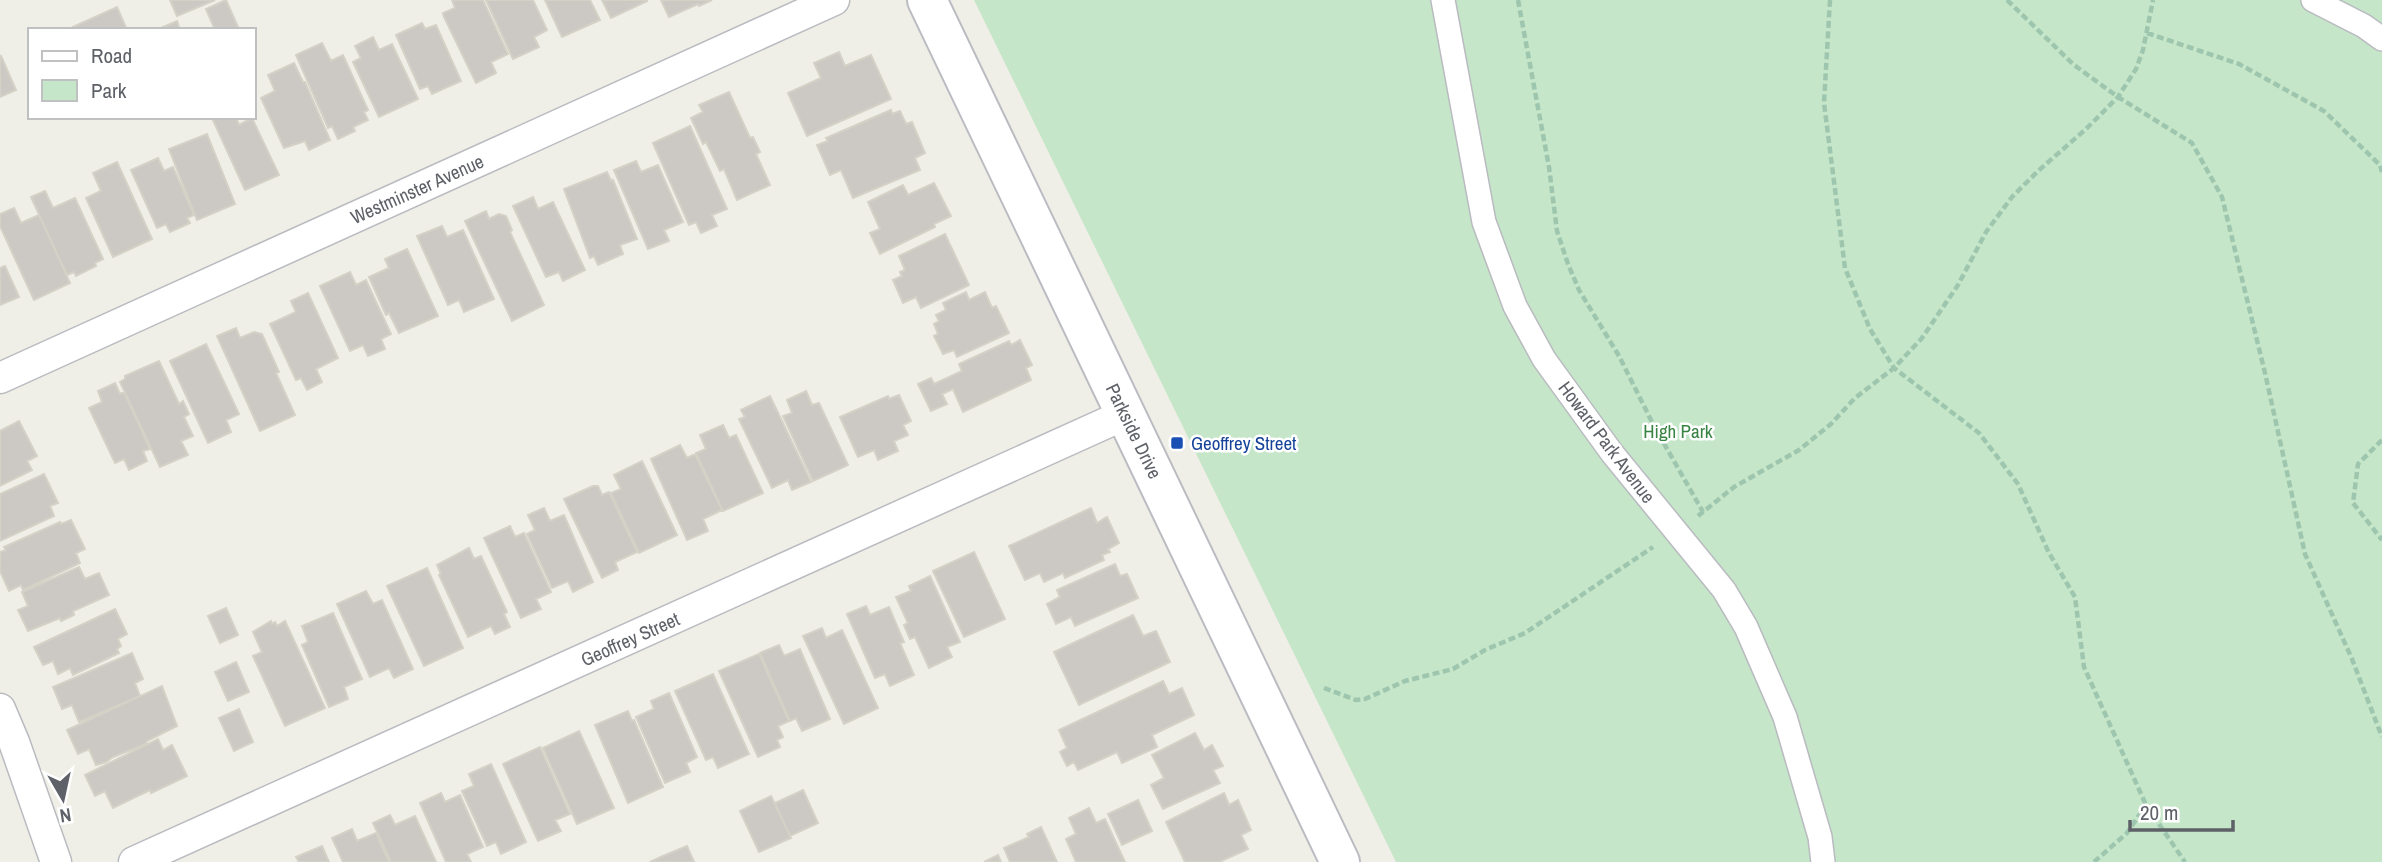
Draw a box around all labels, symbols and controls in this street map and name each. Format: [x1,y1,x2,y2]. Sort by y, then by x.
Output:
legend [28,28,256,119]
text: Road [91,41,132,70]
text: Park [91,76,127,105]
street label: Westminster Avenue [346,148,488,230]
street label: Howard Park Avenue [1553,376,1661,508]
street label: Parkside Drive [1100,379,1168,483]
park label: High Park [1643,418,1713,444]
place label: Geoffrey Street [1191,430,1297,456]
marker: Geoffrey Street [1169,435,1185,451]
street label: Geoffrey Street [577,605,684,672]
north arrow [28,764,98,834]
scale bar [2130,788,2233,832]
text: 20 m [2140,798,2178,827]
text: N [58,802,73,830]

